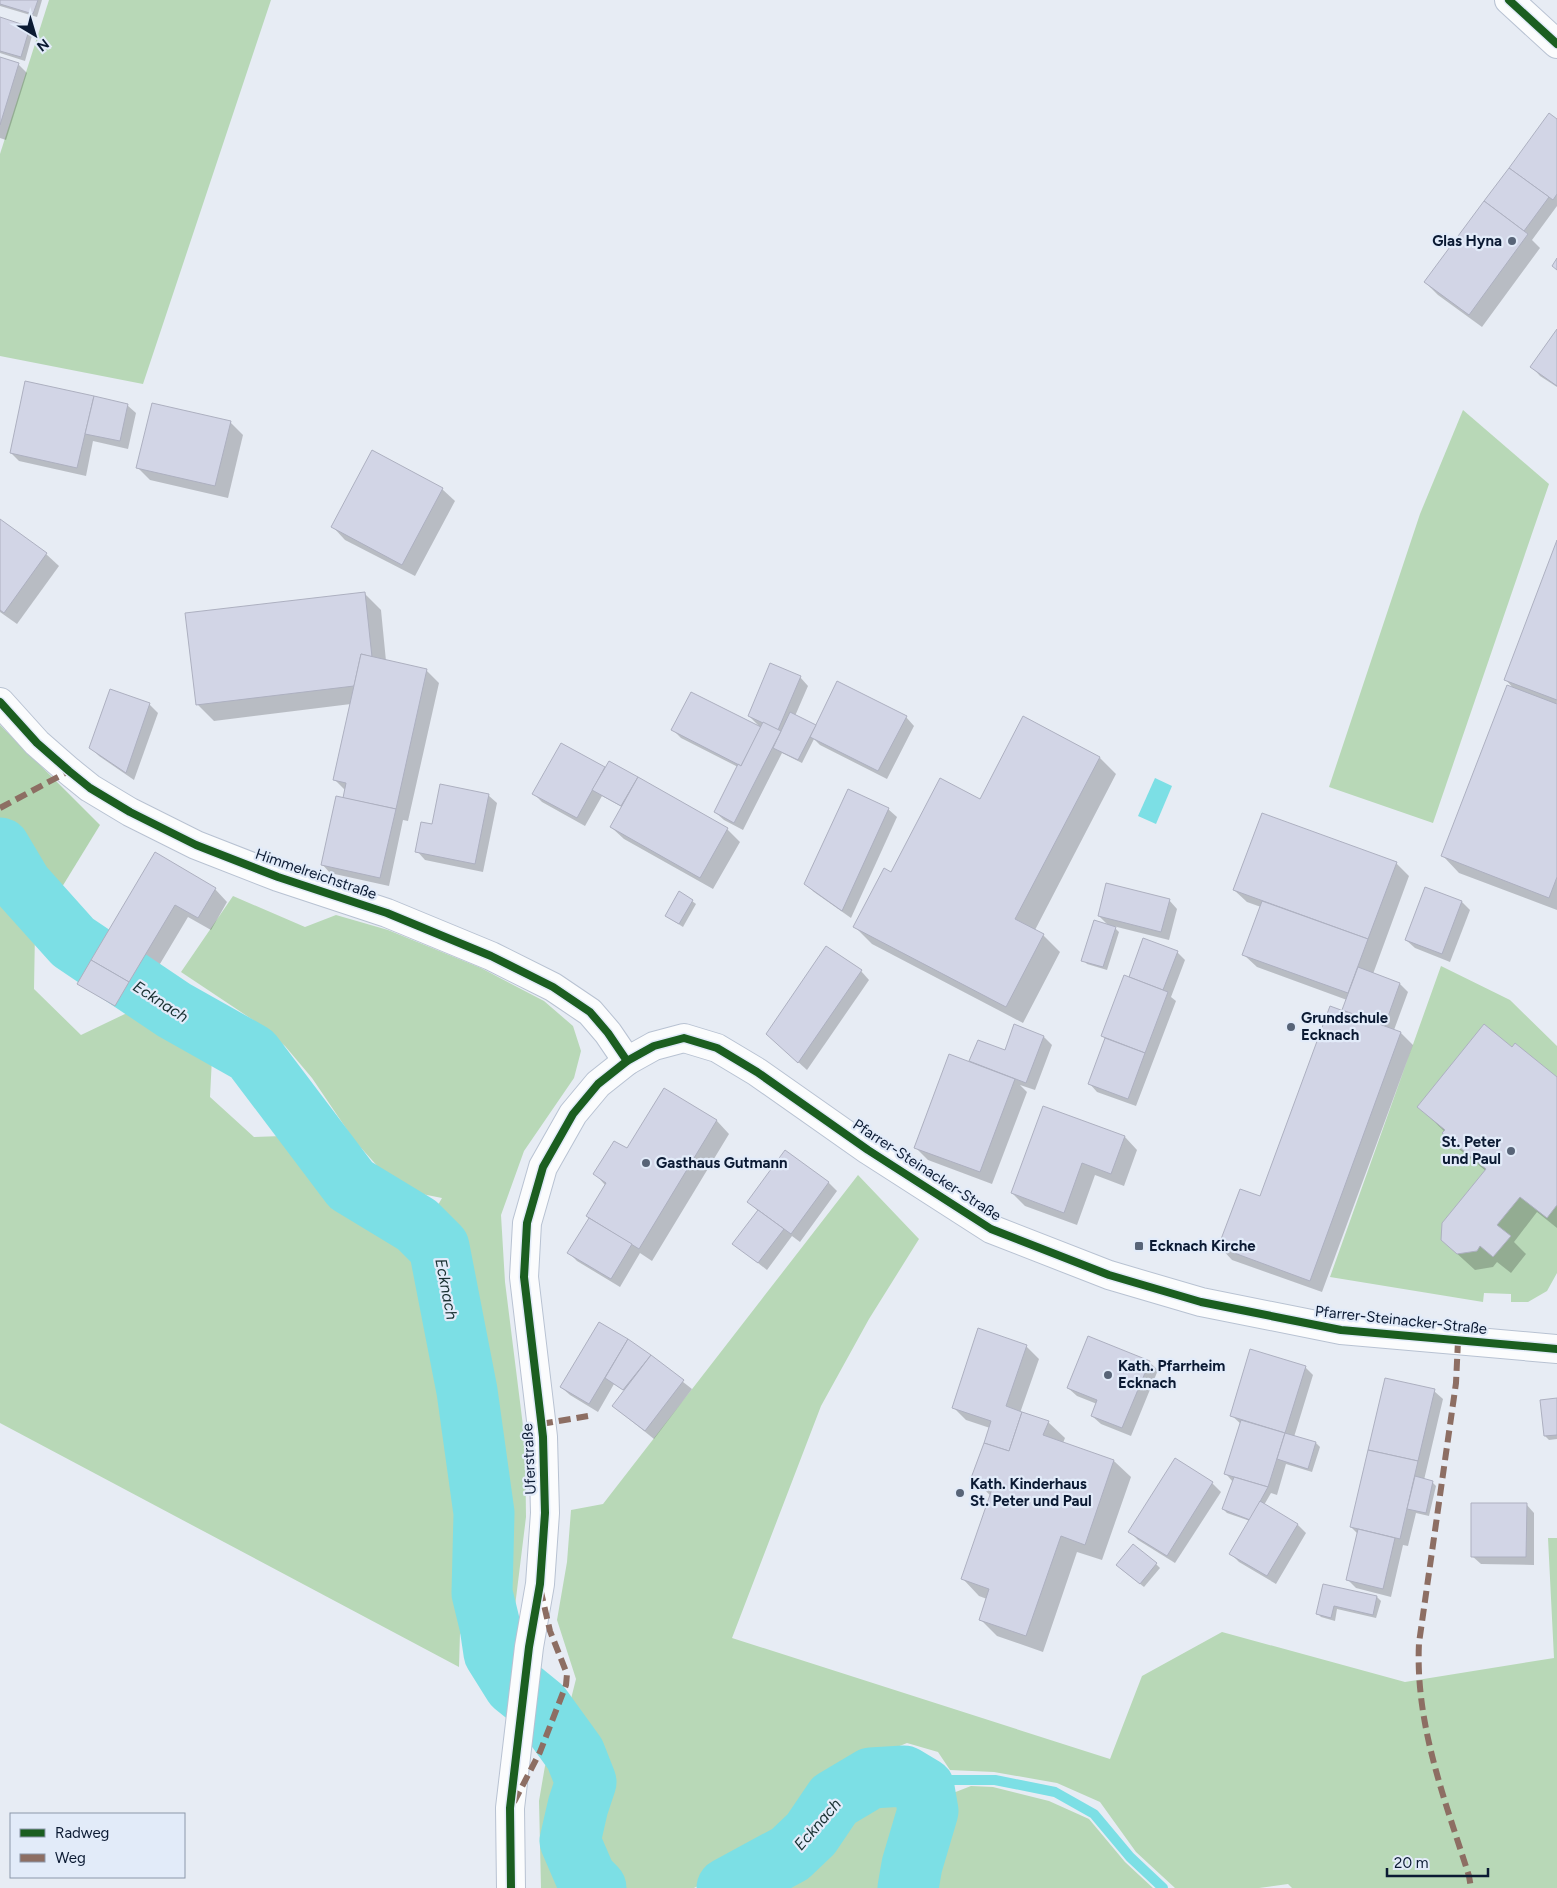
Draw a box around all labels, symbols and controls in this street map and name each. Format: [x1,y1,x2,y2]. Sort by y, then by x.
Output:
north arrow [10,10,60,60]
text: N [33,35,52,55]
place label: Glas Hyna [1432,232,1502,250]
marker: Glas Hyna [1506,235,1518,247]
street label: Himmelreichstraße [253,845,379,903]
water label: Ecknach [130,977,192,1026]
place label: Grundschule Ecknach [1301,1009,1389,1044]
marker: Grundschule Ecknach [1285,1021,1297,1033]
street label: Pfarrer-Steinacker-Straße [850,1115,1004,1225]
place label: St. Peter und Paul [1441,1133,1501,1168]
marker: St. Peter und Paul [1505,1145,1517,1157]
place label: Gasthaus Gutmann [656,1154,788,1172]
marker: Gasthaus Gutmann [640,1157,652,1169]
place label: Ecknach Kirche [1149,1237,1256,1255]
marker: Ecknach Kirche [1133,1240,1145,1252]
water label: Ecknach [431,1257,462,1321]
street label: Pfarrer-Steinacker-Straße [1314,1302,1488,1338]
place label: Kath. Pfarrheim Ecknach [1118,1357,1225,1392]
marker: Kath. Pfarrheim Ecknach [1102,1369,1114,1381]
street label: Uferstraße [518,1423,540,1495]
place label: Kath. Kinderhaus St. Peter und Paul [970,1475,1092,1510]
marker: Kath. Kinderhaus St. Peter und Paul [954,1487,966,1499]
water label: Ecknach [790,1795,845,1854]
legend [10,1813,185,1878]
text: Radweg [55,1824,109,1842]
scale bar [1387,1846,1488,1878]
text: Weg [55,1849,86,1867]
text: 20 m [1394,1854,1428,1872]

